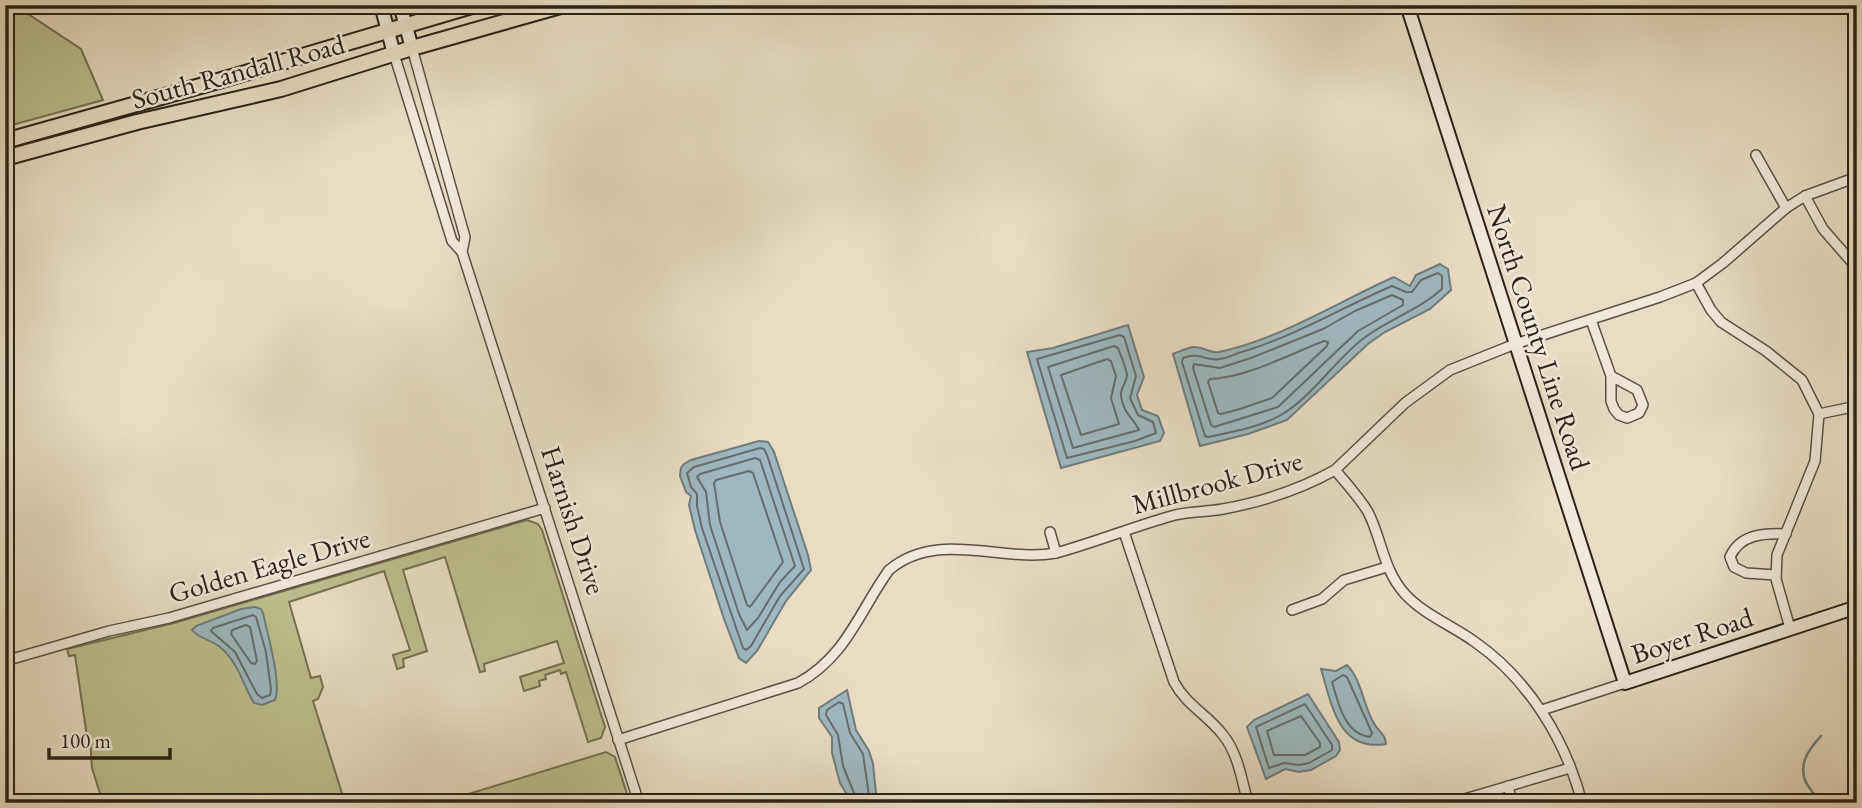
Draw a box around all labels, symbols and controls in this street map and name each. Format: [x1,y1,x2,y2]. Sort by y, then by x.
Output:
street label: South Randall Road [127,25,349,117]
street label: North County Line Road [1479,200,1599,475]
street label: Harnish Drive [533,441,615,599]
street label: Millbrook Drive [1128,442,1306,522]
street label: Golden Eagle Drive [164,519,374,611]
street label: Boyer Road [1627,598,1758,672]
scale bar [49,717,170,761]
text: 100 m [60,727,111,754]

